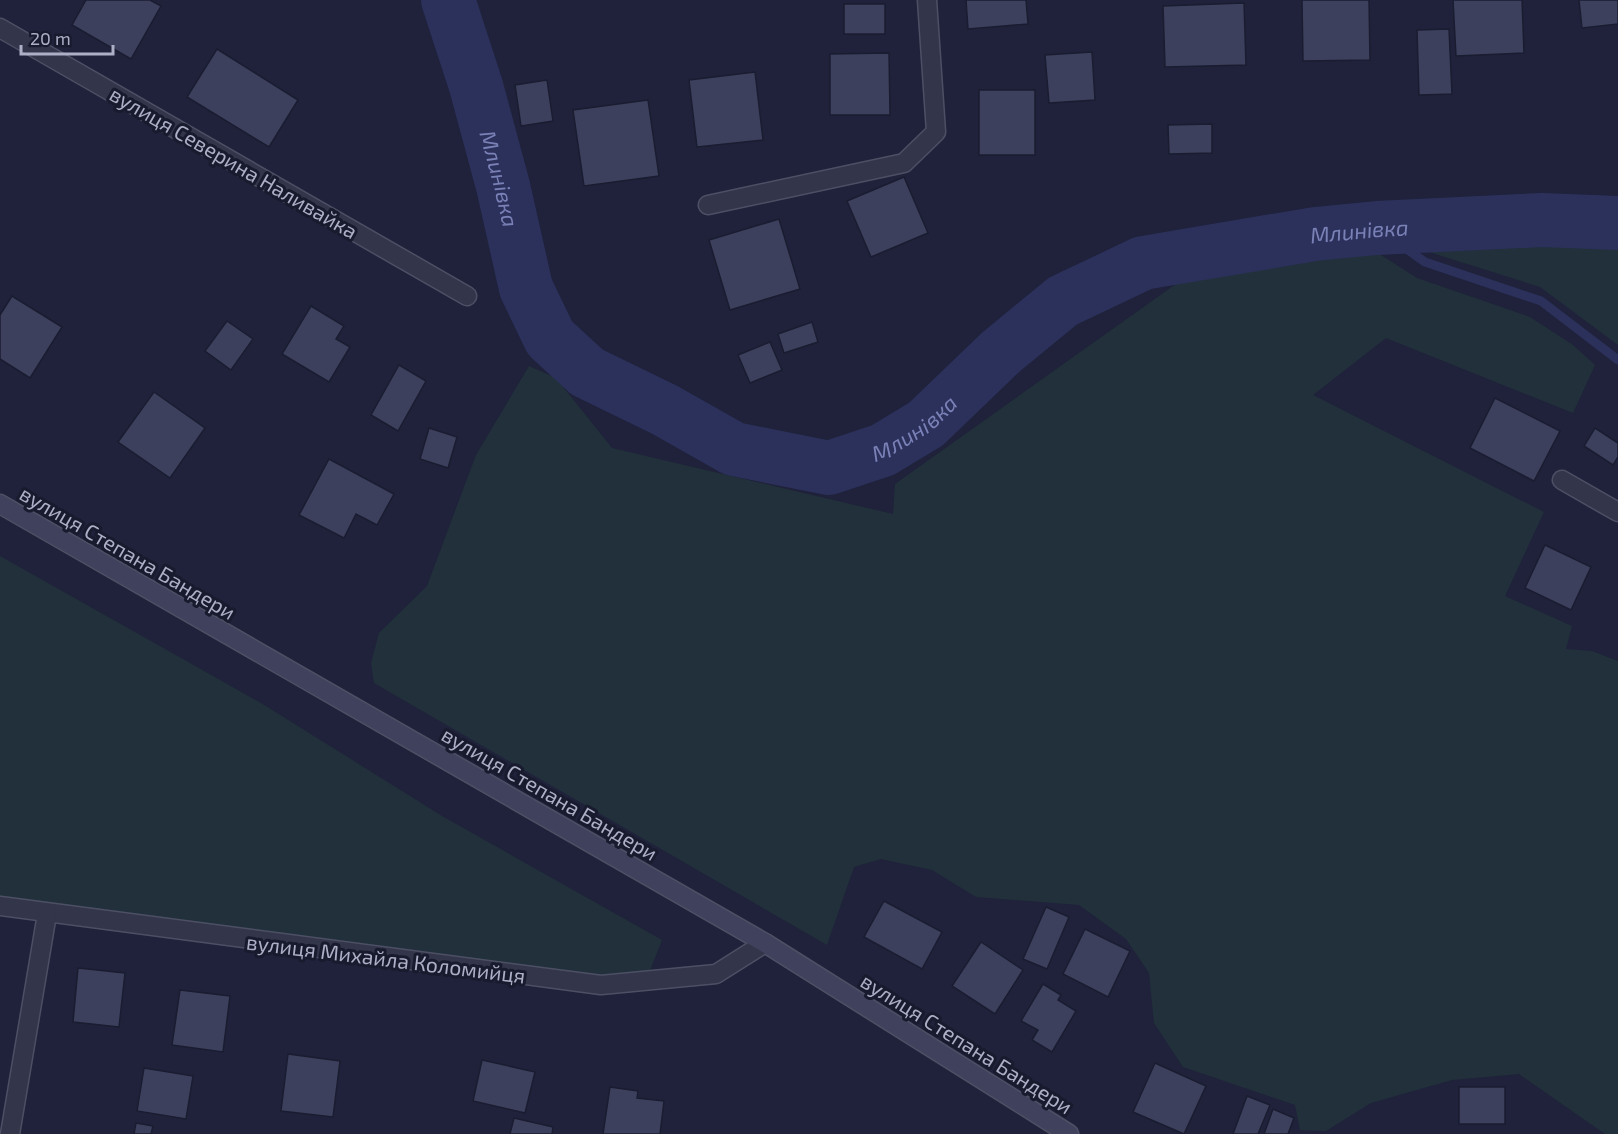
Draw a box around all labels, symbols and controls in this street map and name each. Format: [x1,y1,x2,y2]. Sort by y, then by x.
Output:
scale bar [21,18,112,56]
text: 20 m [30,27,71,49]
street label: вулиця Северина Наливайка [105,81,362,244]
water label: Млинівка [475,127,525,229]
water label: Млинівка [1309,213,1409,247]
water label: Млинівка [868,389,962,466]
street label: вулиця Степана Бандери [15,480,240,625]
street label: вулиця Степана Бандери [437,721,662,866]
street label: вулиця Михайла Коломийця [245,928,527,989]
street label: вулиця Степана Бандери [856,968,1077,1119]

